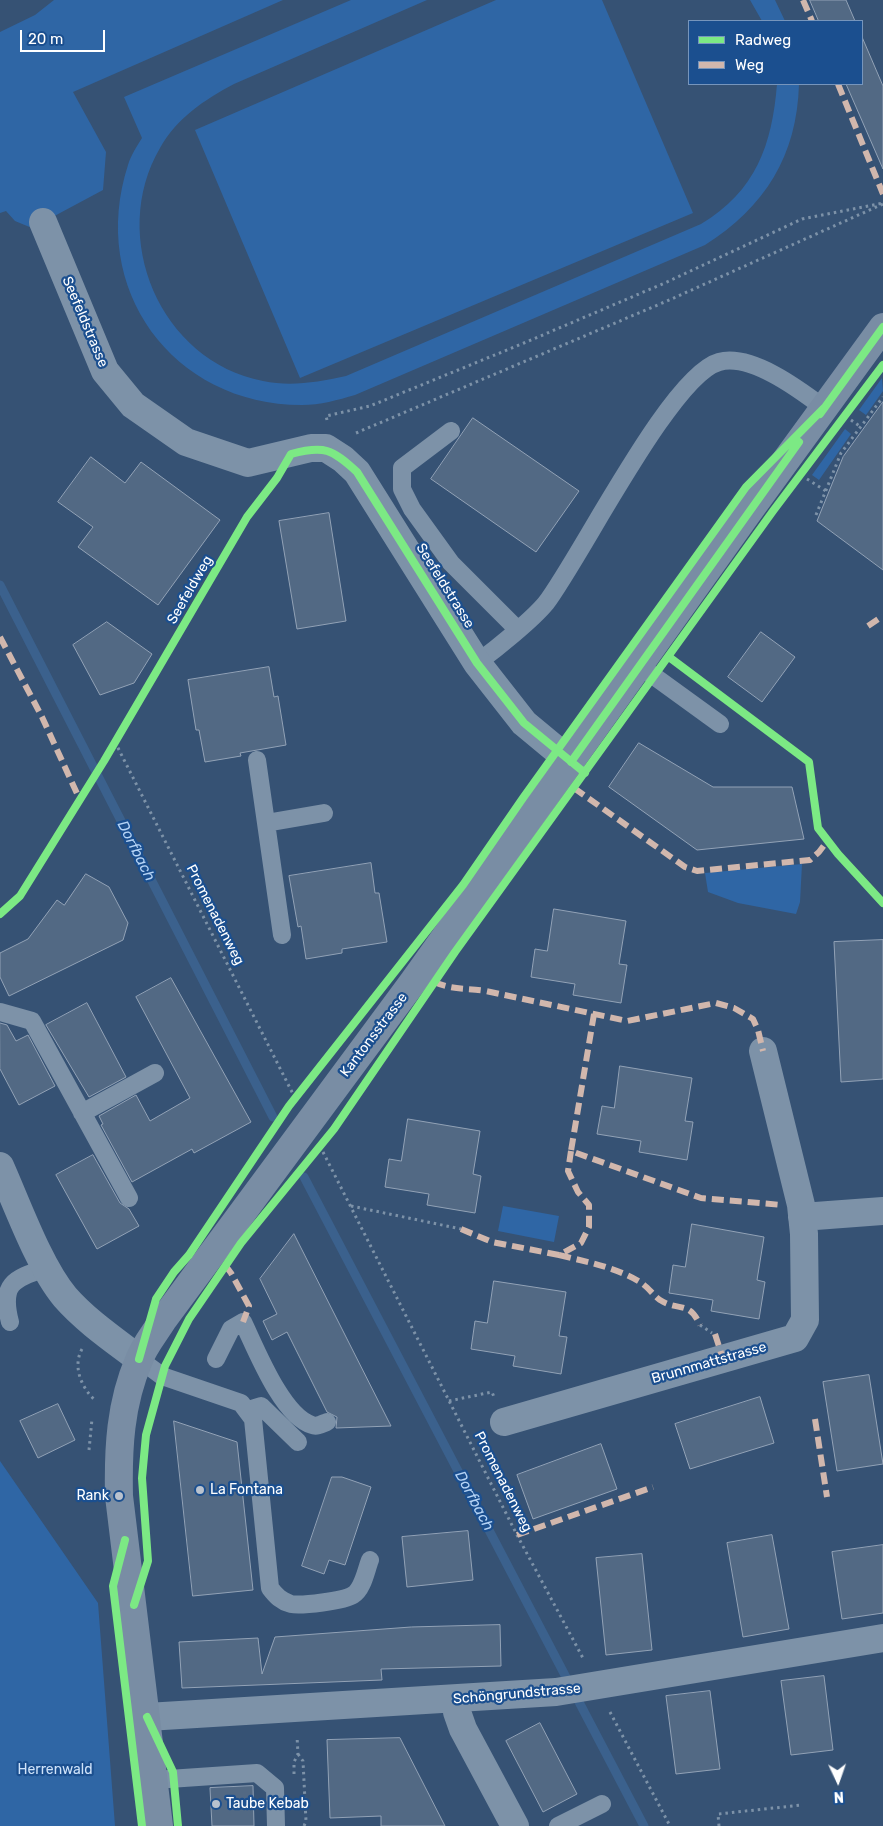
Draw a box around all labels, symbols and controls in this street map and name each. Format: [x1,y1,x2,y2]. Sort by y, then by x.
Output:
scale bar [22,20,108,52]
legend [688,20,863,85]
text: 20 m [28,30,63,48]
text: Radweg [735,31,791,49]
text: Weg [735,56,764,74]
street label: Seefeldstrasse [58,274,112,370]
street label: Seefeldstrasse [412,541,478,631]
street label: Seefeldweg [164,553,216,627]
water label: Dorfbach [113,818,159,884]
street label: Promenadenweg [182,862,248,968]
street label: Kantonsstrasse [337,990,411,1080]
street label: Brunnmattstrasse [650,1339,768,1387]
street label: Promenadenweg [470,1429,536,1535]
water label: Dorfbach [451,1468,497,1534]
place label: La Fontana [210,1482,283,1498]
marker: La Fontana [194,1484,206,1496]
place label: Rank [76,1488,109,1504]
marker: Rank [113,1490,125,1502]
street label: Schöngrundstrasse [452,1680,582,1708]
north arrow [813,1756,863,1806]
park label: Herrenwald [17,1762,93,1778]
text: N [833,1788,844,1805]
place label: Taube Kebab [226,1796,309,1812]
marker: Taube Kebab [210,1798,222,1810]

